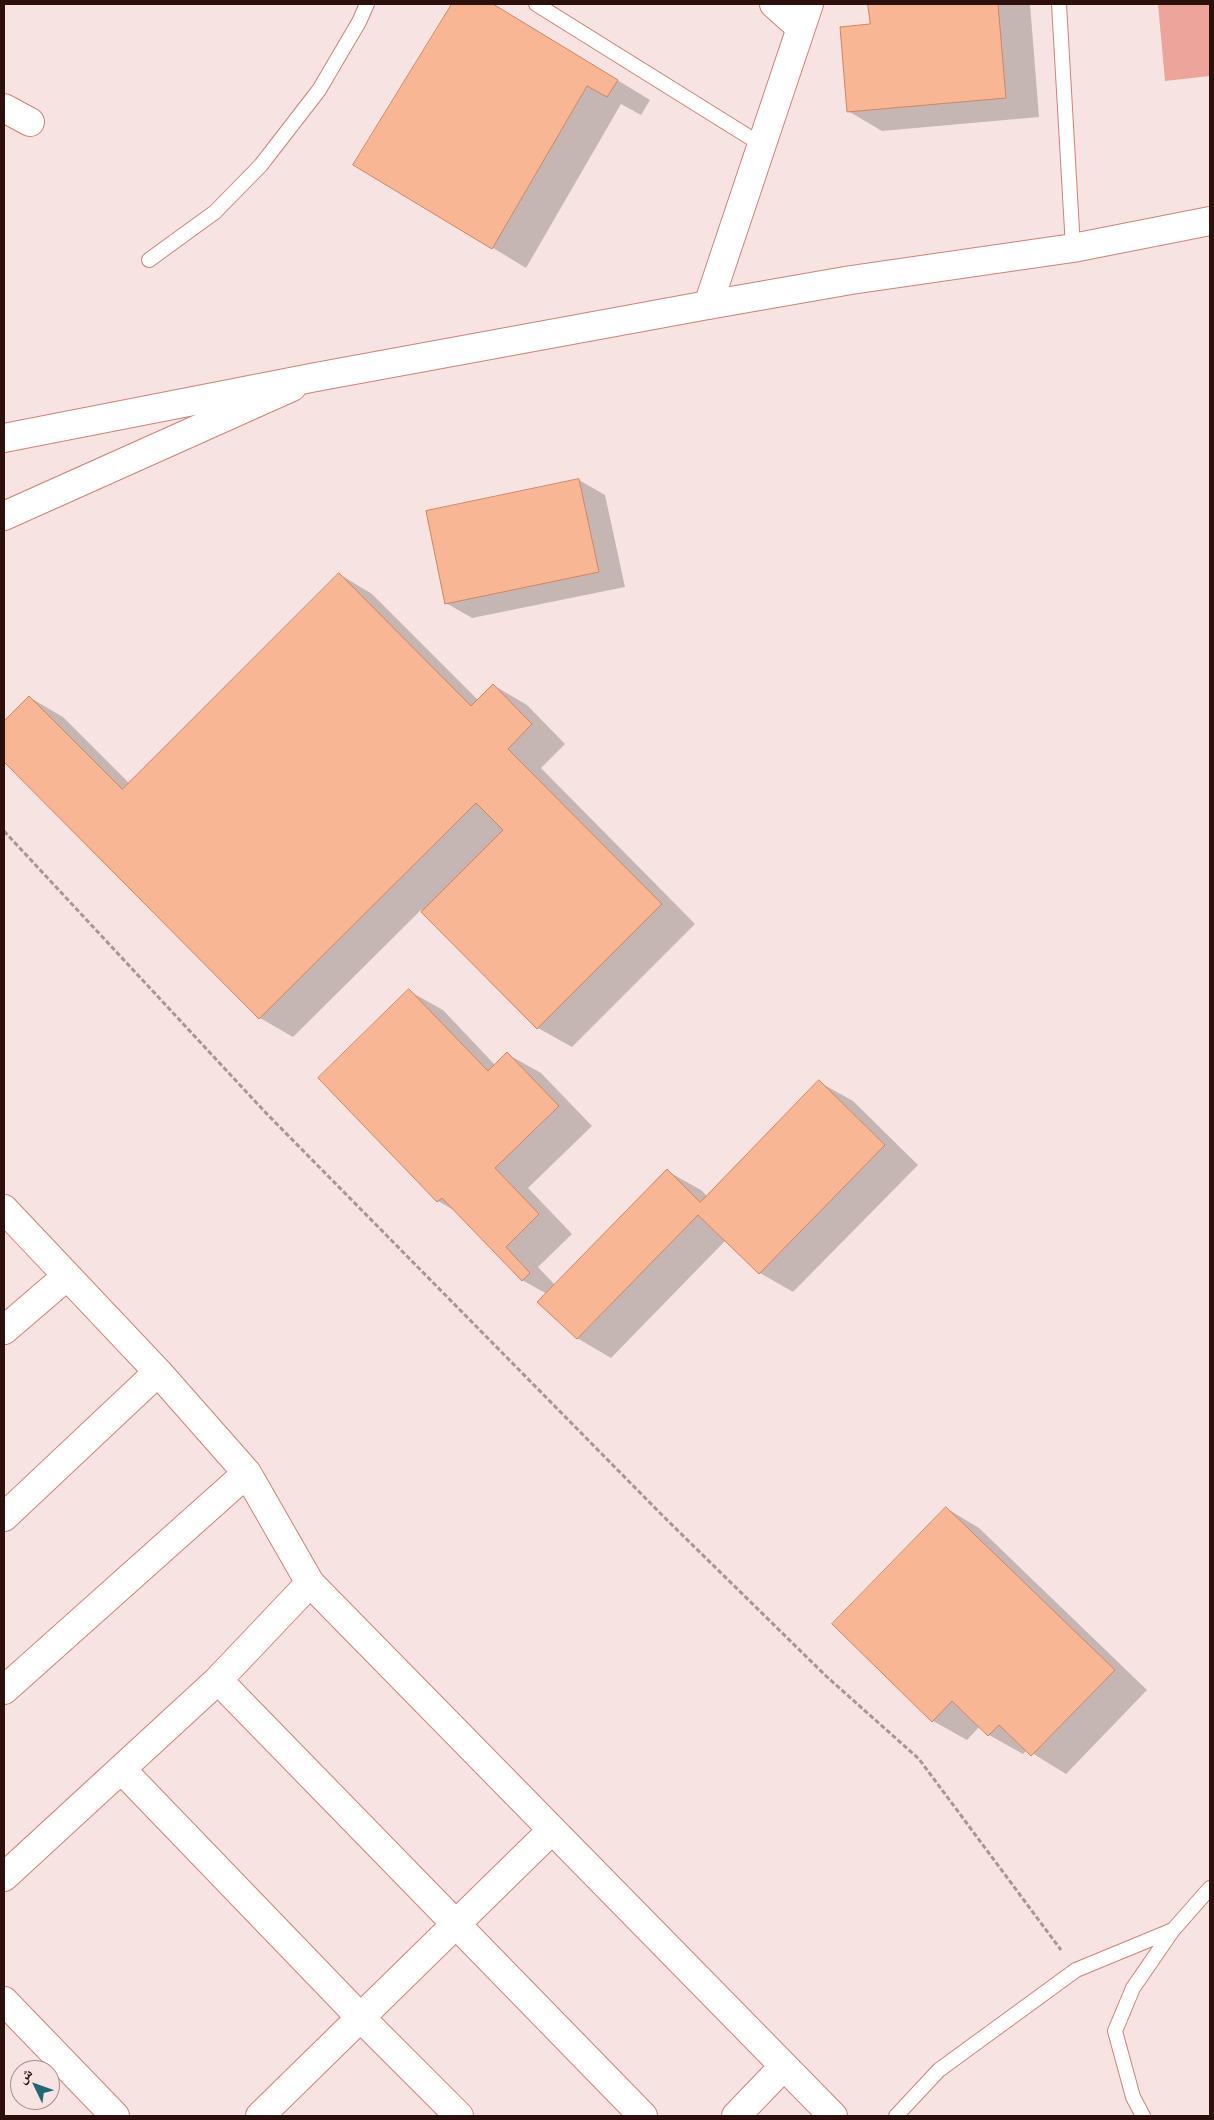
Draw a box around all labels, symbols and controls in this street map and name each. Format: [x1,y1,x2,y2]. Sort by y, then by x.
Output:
north arrow [10,2060,60,2110]
text: ش [12,2063,36,2087]

